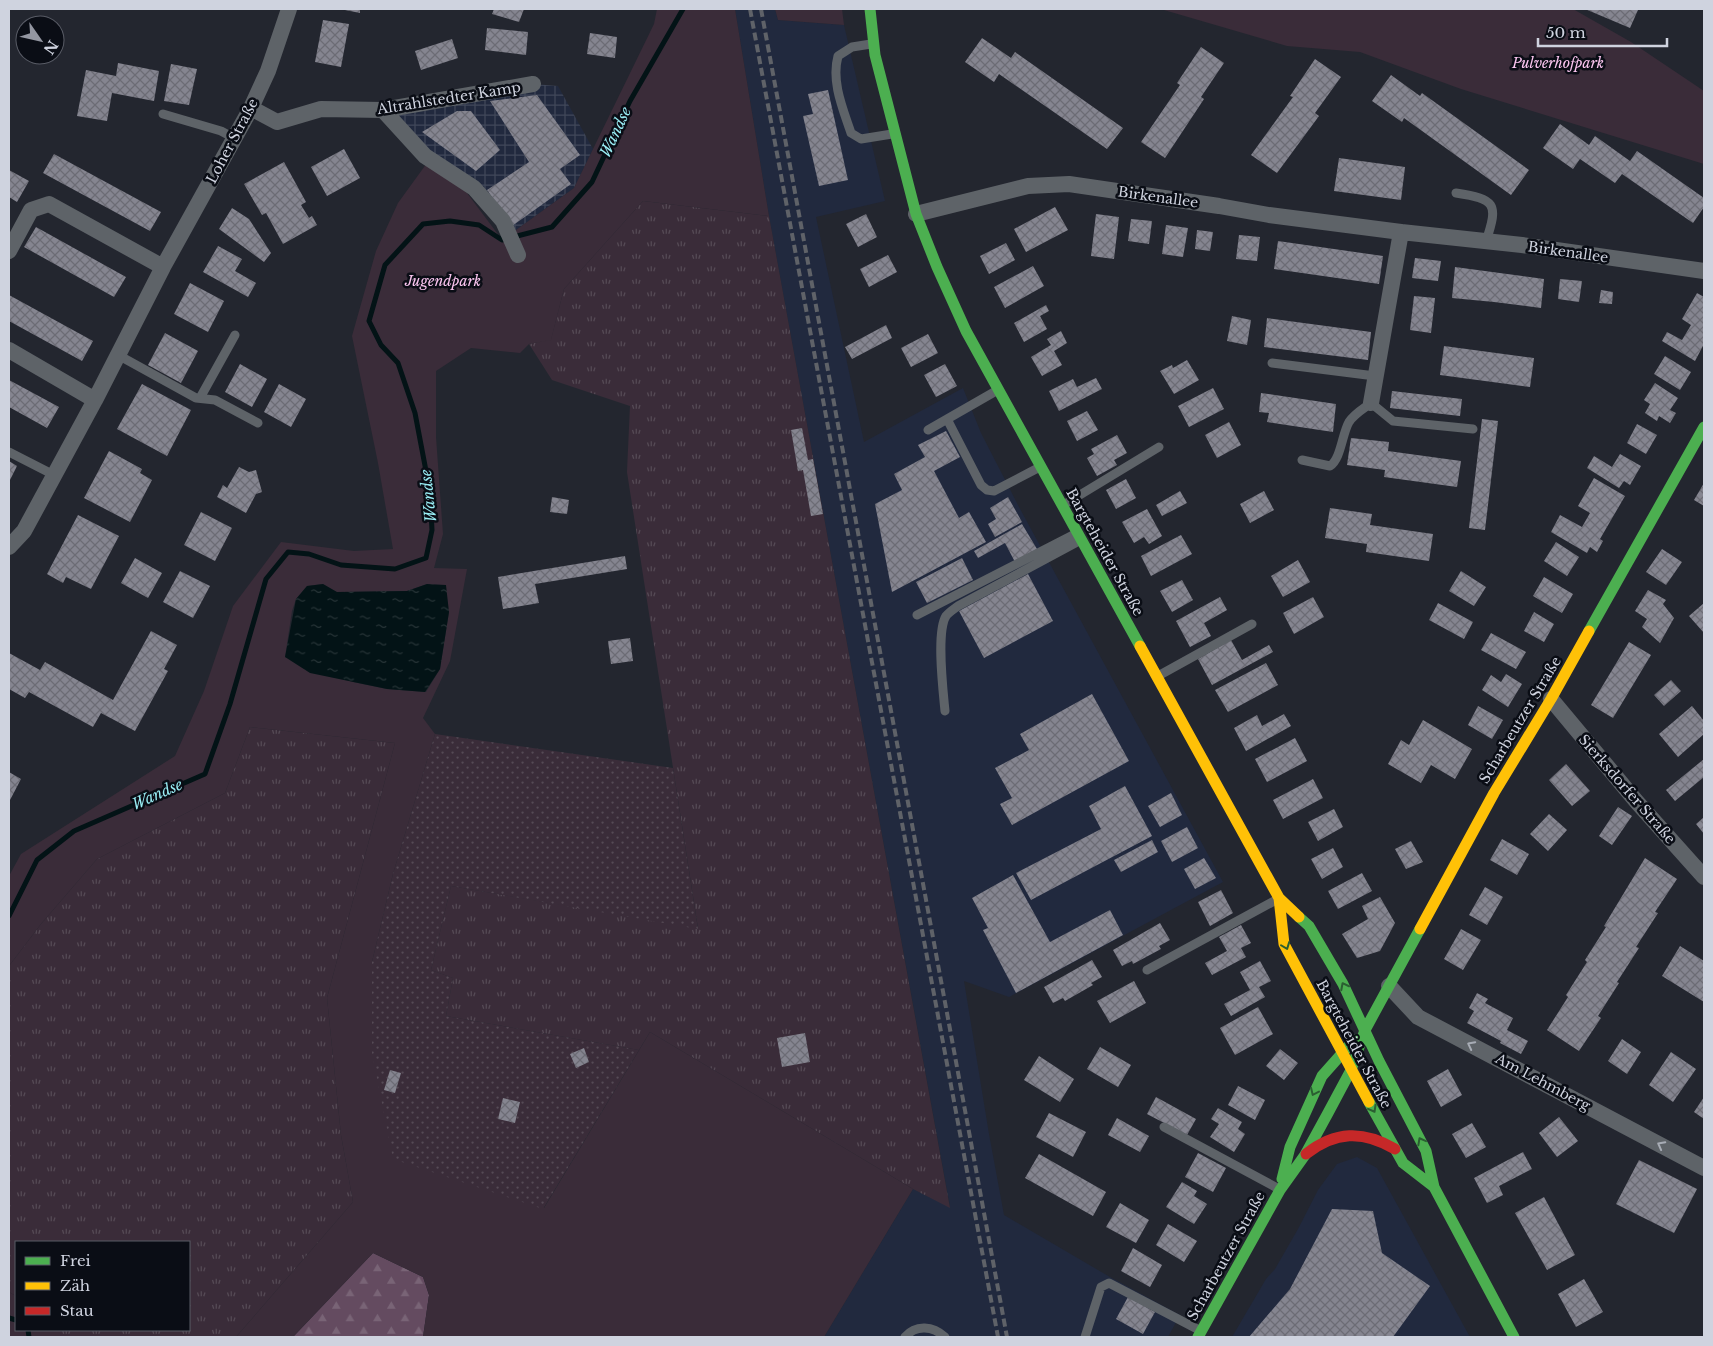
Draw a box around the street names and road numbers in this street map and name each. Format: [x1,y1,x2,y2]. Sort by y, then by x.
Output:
street label: Altrahlstedter Kamp [375,78,522,118]
street label: Loher Straße [202,95,262,187]
street label: Birkenallee [1117,182,1199,212]
street label: Birkenallee [1527,237,1609,267]
street label: Bargteheider Straße [1062,485,1148,619]
street label: Scharbeutzer Straße [1475,653,1565,787]
street label: Sierksdorfer Straße [1575,731,1679,847]
street label: Bargteheider Straße [1312,976,1396,1112]
street label: Am Lehmberg [1492,1049,1594,1115]
street label: Scharbeutzer Straße [1183,1188,1269,1324]

